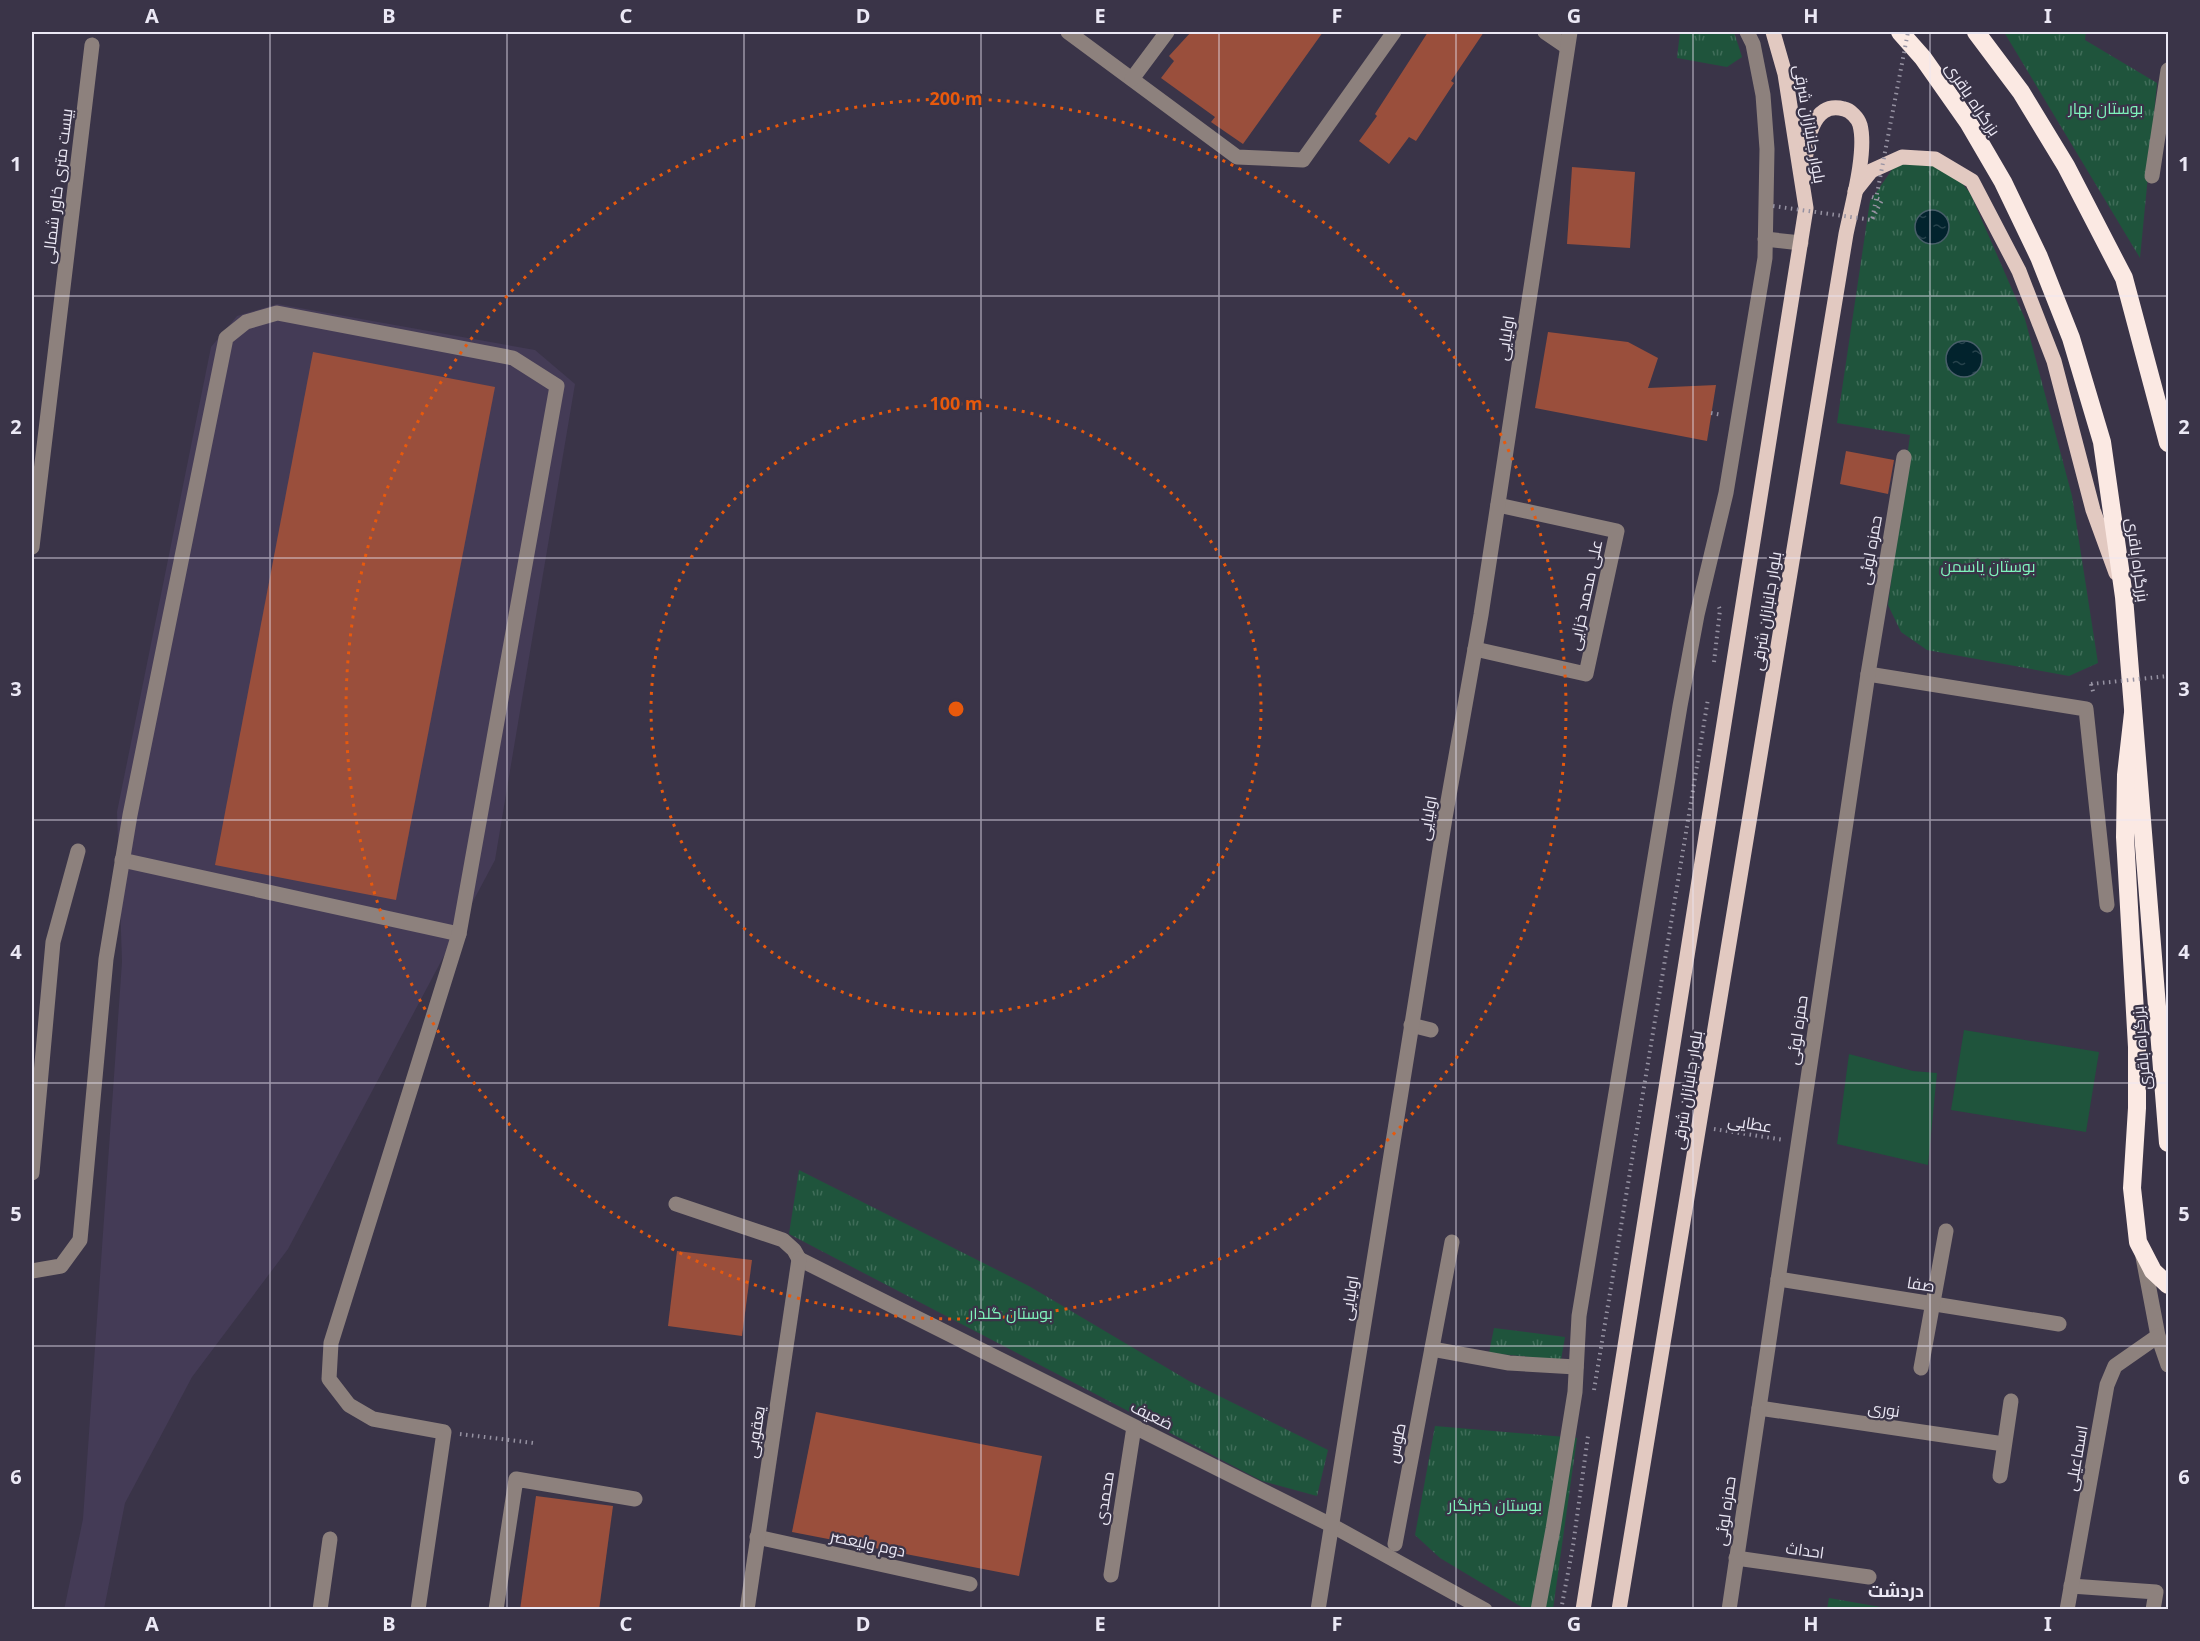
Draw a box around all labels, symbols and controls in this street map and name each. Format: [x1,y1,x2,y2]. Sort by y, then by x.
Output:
text: A [145,2,159,29]
text: B [382,2,396,29]
text: C [620,2,633,29]
text: D [856,2,870,29]
text: E [1094,2,1106,29]
text: F [1332,2,1342,29]
text: G [1567,2,1581,29]
text: H [1803,2,1819,29]
text: I [2044,2,2052,29]
street label: بزرگراه باقری [1940,58,2006,140]
street label: بلوار جانبازان شرقی [1789,63,1831,185]
text: 200 m [929,86,983,110]
park label: بوستان بهار [2068,97,2143,119]
street label: بیست متری خاور شمالی [37,107,77,265]
text: 1 [10,150,22,177]
text: 1 [2178,150,2190,177]
street label: اولیایی [1491,314,1519,362]
text: 100 m [929,391,983,415]
text: 2 [10,413,22,440]
text: 2 [2178,413,2190,440]
street label: حمزه لوئی [1853,514,1887,586]
street label: بزرگراه باقری [2121,517,2155,603]
street label: علی محمد خزایی [1563,538,1607,652]
street label: بلوار جانبازان شرقی [1746,550,1786,672]
park label: بوستان یاسمن [1940,555,2036,577]
text: 3 [10,675,22,702]
text: 3 [2178,675,2190,702]
centre of rings [946,699,966,719]
street label: اولیایی [1412,794,1442,842]
text: 4 [10,938,22,965]
text: 4 [2178,938,2190,965]
street label: حمزه لوئی [1781,994,1813,1066]
street label: بزرگراه باقری [2126,1005,2156,1091]
street label: بلوار جانبازان شرقی [1667,1029,1707,1151]
street label: عطایی [1726,1109,1774,1137]
text: 5 [10,1200,22,1227]
text: 5 [2178,1200,2190,1227]
street label: صفا [1905,1271,1937,1297]
street label: اولیایی [1335,1274,1363,1322]
park label: بوستان گلدار [968,1302,1053,1324]
street label: ضعیف [1127,1395,1177,1435]
street label: نوری [1867,1396,1901,1422]
street label: یعقوبی [740,1404,770,1460]
street label: طوس [1381,1421,1411,1465]
street label: اسماعیلی [2059,1423,2093,1493]
text: 6 [10,1463,22,1490]
text: 6 [2178,1463,2190,1490]
street label: محمدی [1089,1470,1119,1526]
street label: حمزه لوئی [1709,1475,1741,1547]
park label: بوستان خبرنگار [1447,1494,1542,1516]
street label: دوم ولیعصر [827,1524,908,1563]
street label: احداث [1784,1536,1826,1564]
district label: دردشت [1868,1578,1924,1602]
text: A [145,1610,159,1637]
text: B [382,1610,396,1637]
text: C [620,1610,633,1637]
text: D [856,1610,870,1637]
text: E [1094,1610,1106,1637]
text: F [1332,1610,1342,1637]
text: G [1567,1610,1581,1637]
text: H [1803,1610,1819,1637]
text: I [2044,1610,2052,1637]

